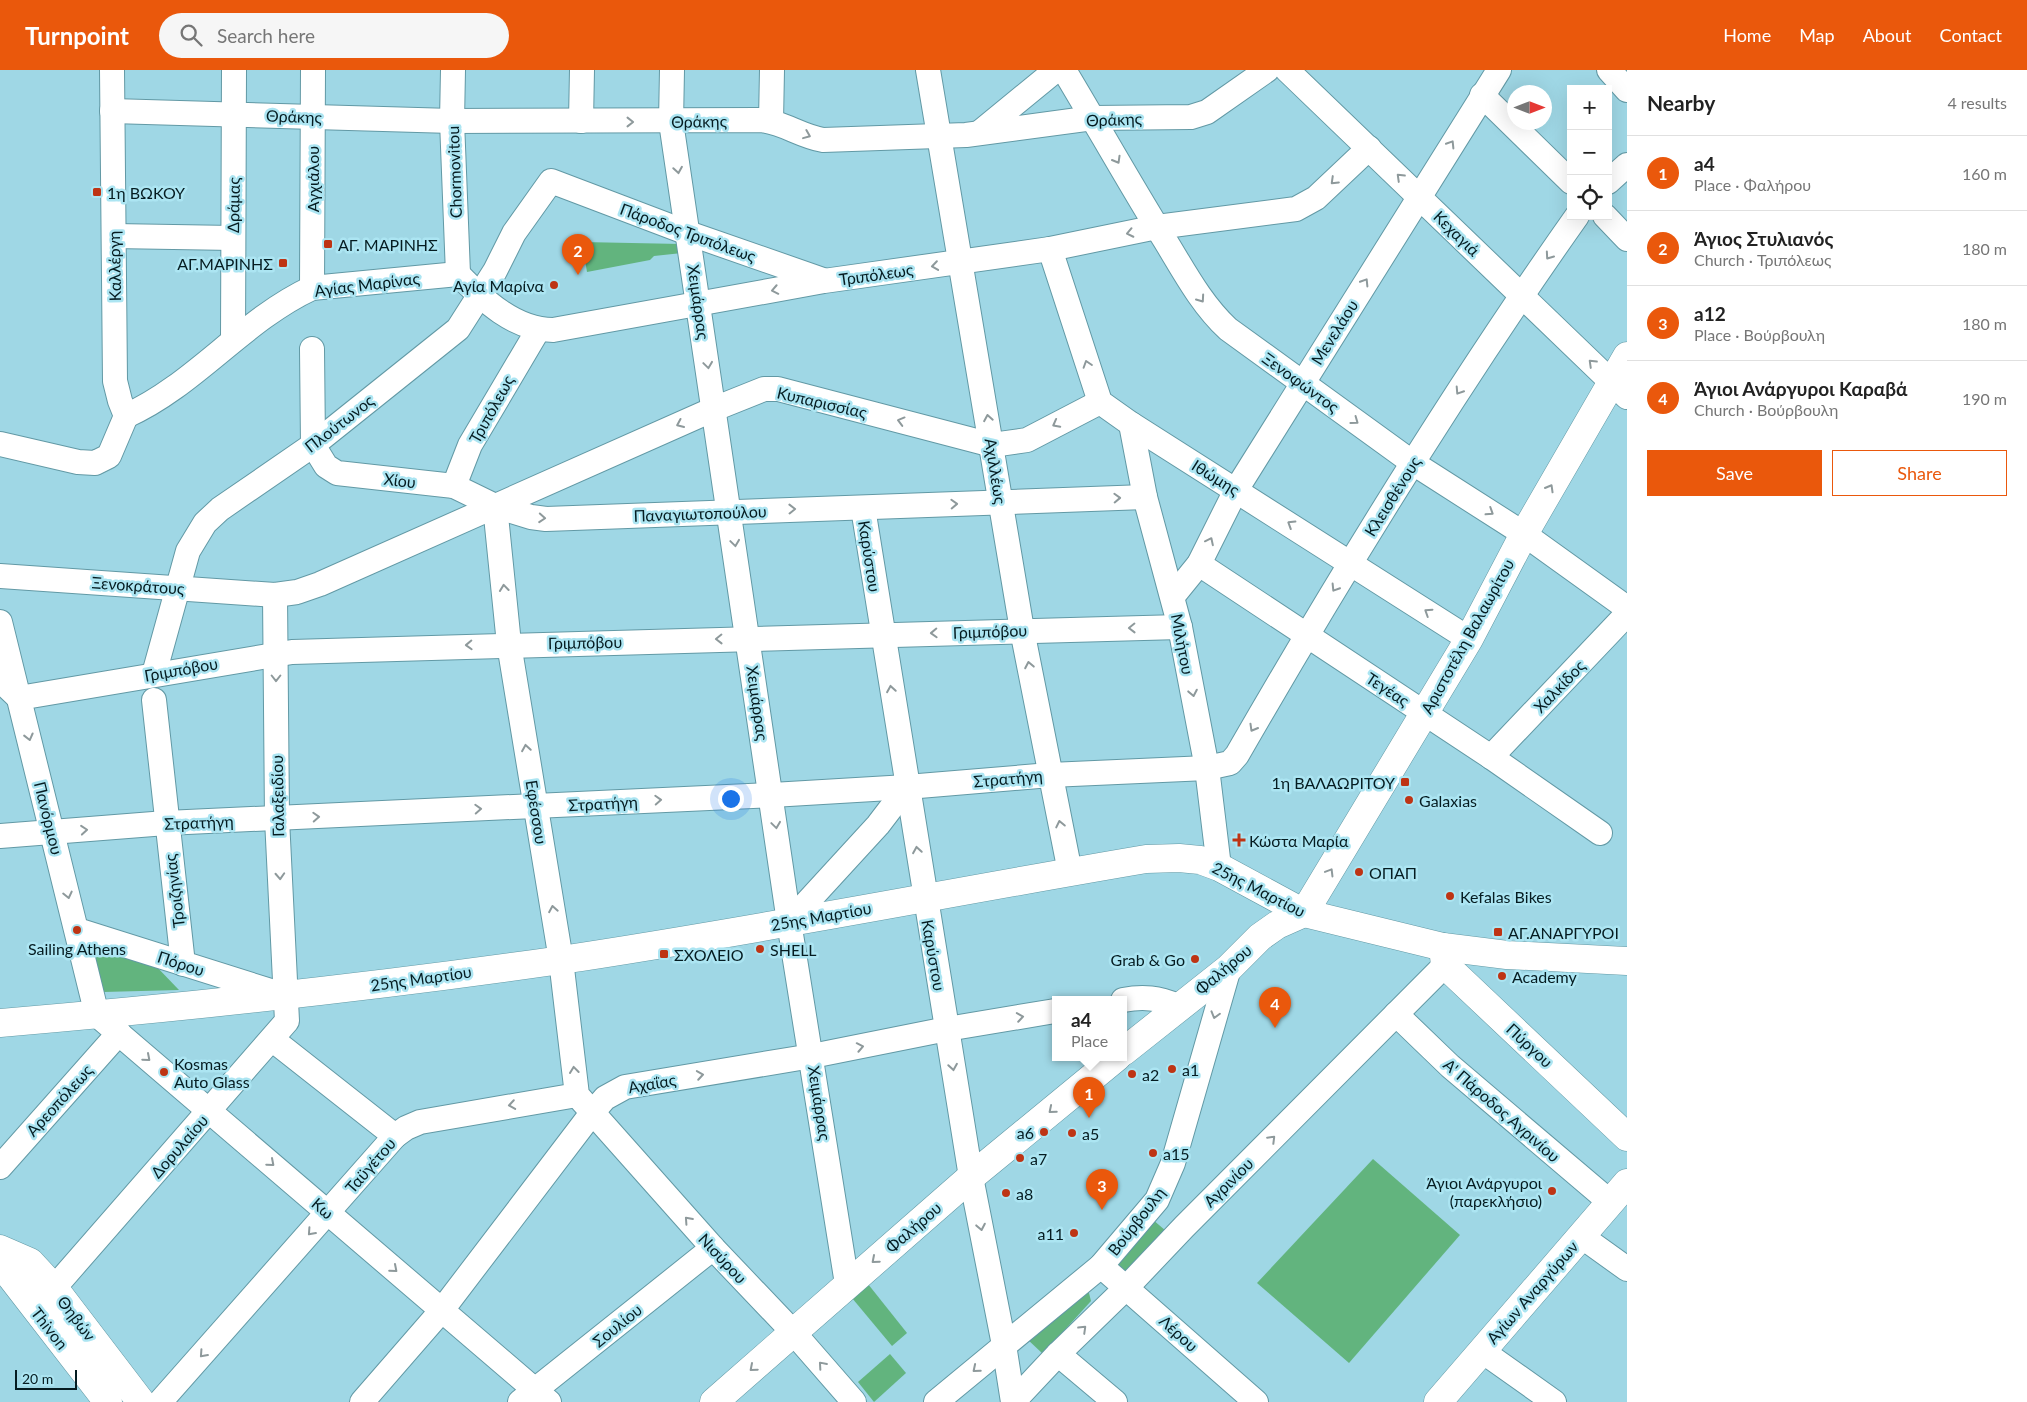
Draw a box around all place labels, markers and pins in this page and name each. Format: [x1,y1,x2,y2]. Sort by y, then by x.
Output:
place label: 1η ΒΩΚΟΥ [107,183,185,202]
marker: 1η ΒΩΚΟΥ [91,186,103,198]
pin: 2 [562,234,594,275]
place label: ΑΓ. ΜΑΡΙΝΗΣ [338,235,438,254]
marker: ΑΓ. ΜΑΡΙΝΗΣ [322,238,334,250]
place label: ΑΓ.ΜΑΡΙΝΗΣ [177,254,273,273]
marker: ΑΓ.ΜΑΡΙΝΗΣ [277,257,289,269]
place label: Αγία Μαρίνα [453,276,545,295]
marker: Αγία Μαρίνα [548,279,560,291]
place label: 1η ΒΑΛΑΩΡΙΤΟΥ [1271,773,1395,792]
marker: 1η ΒΑΛΑΩΡΙΤΟΥ [1399,776,1411,788]
place label: Galaxias [1419,791,1477,810]
marker: Galaxias [1403,794,1415,806]
place label: Κώστα Μαρία [1249,831,1349,850]
marker: Κώστα Μαρία [1233,834,1245,846]
place label: ΟΠΑΠ [1369,863,1417,882]
marker: ΟΠΑΠ [1353,866,1365,878]
place label: Kefalas Bikes [1460,887,1552,906]
marker: Kefalas Bikes [1444,890,1456,902]
place label: ΑΓ.ΑΝΑΡΓΥΡΟΙ [1508,923,1619,942]
marker: Sailing Athens [71,924,83,936]
marker: ΑΓ.ΑΝΑΡΓΥΡΟΙ [1492,926,1504,938]
place label: Sailing Athens [28,939,126,958]
place label: SHELL [770,940,817,959]
marker: SHELL [754,943,766,955]
place label: ΣΧΟΛΕΙΟ [674,945,744,964]
marker: ΣΧΟΛΕΙΟ [658,948,670,960]
place label: Grab & Go [1111,950,1185,969]
marker: Grab & Go [1189,953,1201,965]
place label: Academy [1512,967,1578,986]
marker: Academy [1496,970,1508,982]
pin: 4 [1259,987,1291,1028]
place label: Kosmas Auto Glass [174,1054,250,1091]
place label: a1 [1182,1060,1199,1079]
marker: a1 [1166,1063,1178,1075]
place label: a2 [1142,1065,1159,1084]
marker: Kosmas Auto Glass [158,1066,170,1078]
marker: a2 [1126,1068,1138,1080]
pin: 1 [1073,1077,1105,1118]
place label: a6 [1017,1123,1034,1142]
place label: a5 [1082,1124,1099,1143]
marker: a6 [1038,1126,1050,1138]
marker: a5 [1066,1127,1078,1139]
place label: a15 [1163,1144,1190,1163]
marker: a15 [1147,1147,1159,1159]
place label: a7 [1030,1149,1047,1168]
marker: a7 [1014,1152,1026,1164]
pin: 3 [1086,1169,1118,1210]
place label: Άγιοι Ανάργυροι (παρεκλήσιο) [1426,1173,1543,1210]
place label: a8 [1016,1184,1033,1203]
marker: Άγιοι Ανάργυροι (παρεκλήσιο) [1546,1185,1558,1197]
marker: a8 [1000,1187,1012,1199]
place label: a11 [1037,1224,1064,1243]
marker: a11 [1068,1227,1080,1239]

